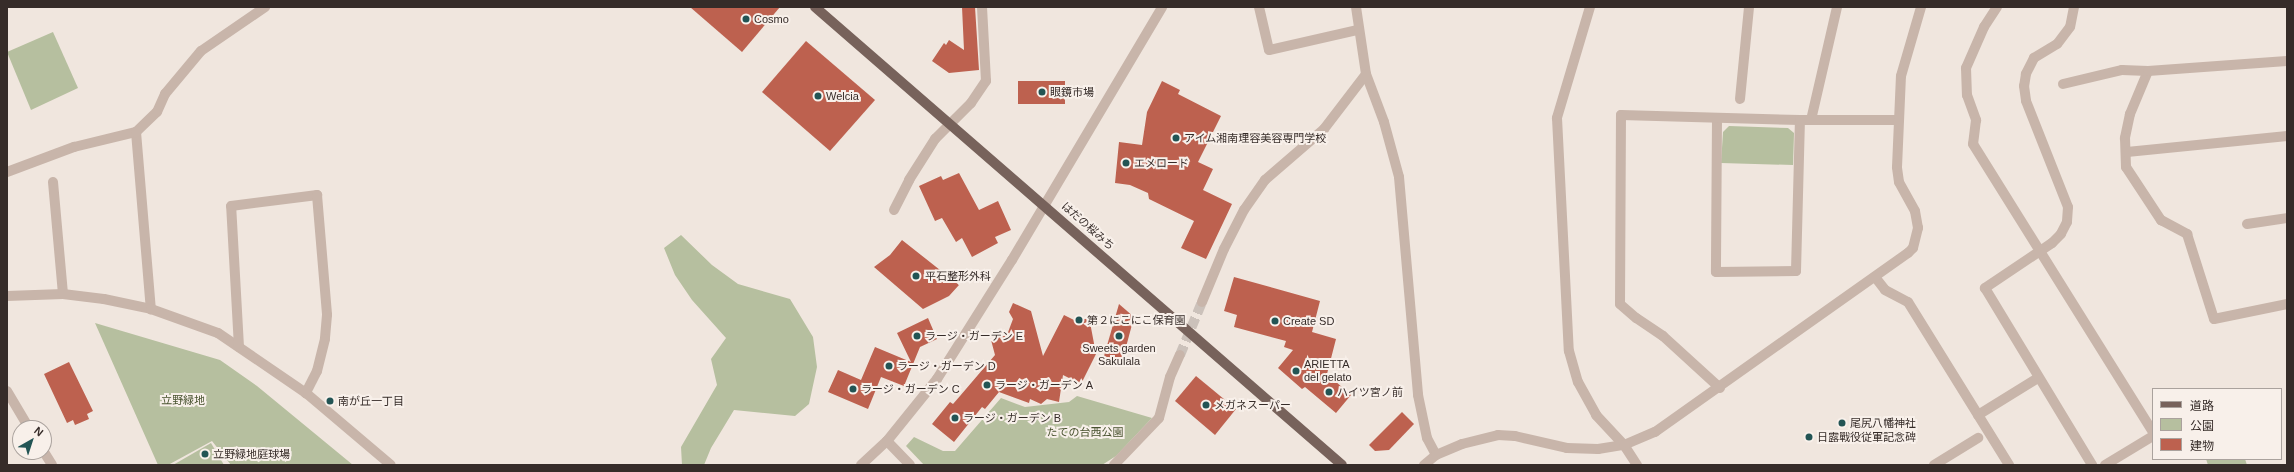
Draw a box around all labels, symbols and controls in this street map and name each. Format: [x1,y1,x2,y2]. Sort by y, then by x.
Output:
place label: Cosmo [754,12,789,26]
marker: Cosmo [741,14,751,24]
place label: 眼鏡市場 [1050,85,1094,99]
marker: 眼鏡市場 [1037,87,1047,97]
place label: Welcia [826,89,859,103]
marker: Welcia [813,91,823,101]
place label: アイム湘南理容美容専門学校 [1184,131,1327,145]
marker: アイム湘南理容美容専門学校 [1171,133,1181,143]
place label: エメロード [1134,156,1189,170]
marker: エメロード [1121,158,1131,168]
street label: はだの桜みち [1059,199,1117,253]
place label: 平石整形外科 [925,269,991,283]
marker: 平石整形外科 [910,270,922,282]
place label: 第２にこにこ保育園 [1087,313,1186,327]
place label: Create SD [1283,314,1334,328]
marker: 第２にこにこ保育園 [1074,315,1084,325]
marker: Create SD [1270,316,1280,326]
place label: ラージ・ガーデン E [925,329,1023,343]
marker: ラージ・ガーデン E [912,331,922,341]
marker: Sweets garden Sakulala [1114,331,1124,341]
place label: Sweets garden Sakulala [1082,342,1156,368]
place label: ARIETTA del gelato [1304,358,1352,384]
place label: ラージ・ガーデン D [897,359,996,373]
marker: ラージ・ガーデン D [884,361,894,371]
marker: ARIETTA del gelato [1291,366,1301,376]
place label: ラージ・ガーデン A [995,378,1093,392]
marker: ラージ・ガーデン A [982,380,992,390]
place label: ラージ・ガーデン C [861,382,960,396]
marker: ラージ・ガーデン C [848,384,858,394]
place label: ハイツ宮ノ前 [1337,385,1403,399]
marker: ハイツ宮ノ前 [1324,387,1334,397]
legend [2152,388,2282,460]
park label: 立野緑地 [161,393,205,407]
place label: 南が丘一丁目 [338,394,404,408]
marker: 南が丘一丁目 [325,396,335,406]
place label: メガネスーパー [1214,398,1291,412]
text: 道路 [2190,399,2214,413]
marker: メガネスーパー [1201,400,1211,410]
place label: ラージ・ガーデン B [963,411,1061,425]
marker: ラージ・ガーデン B [950,413,960,423]
place label: 尾尻八幡神社 [1850,416,1916,430]
marker: 尾尻八幡神社 [1837,418,1847,428]
text: 公園 [2190,419,2214,433]
north arrow [12,420,52,460]
text: N [32,424,46,439]
park label: たての台西公園 [1047,425,1123,439]
place label: 日露戰役従軍記念碑 [1817,430,1916,444]
marker: 日露戰役従軍記念碑 [1804,432,1814,442]
text: 建物 [2190,439,2214,453]
place label: 立野緑地庭球場 [213,447,290,461]
marker: 立野緑地庭球場 [200,449,210,459]

